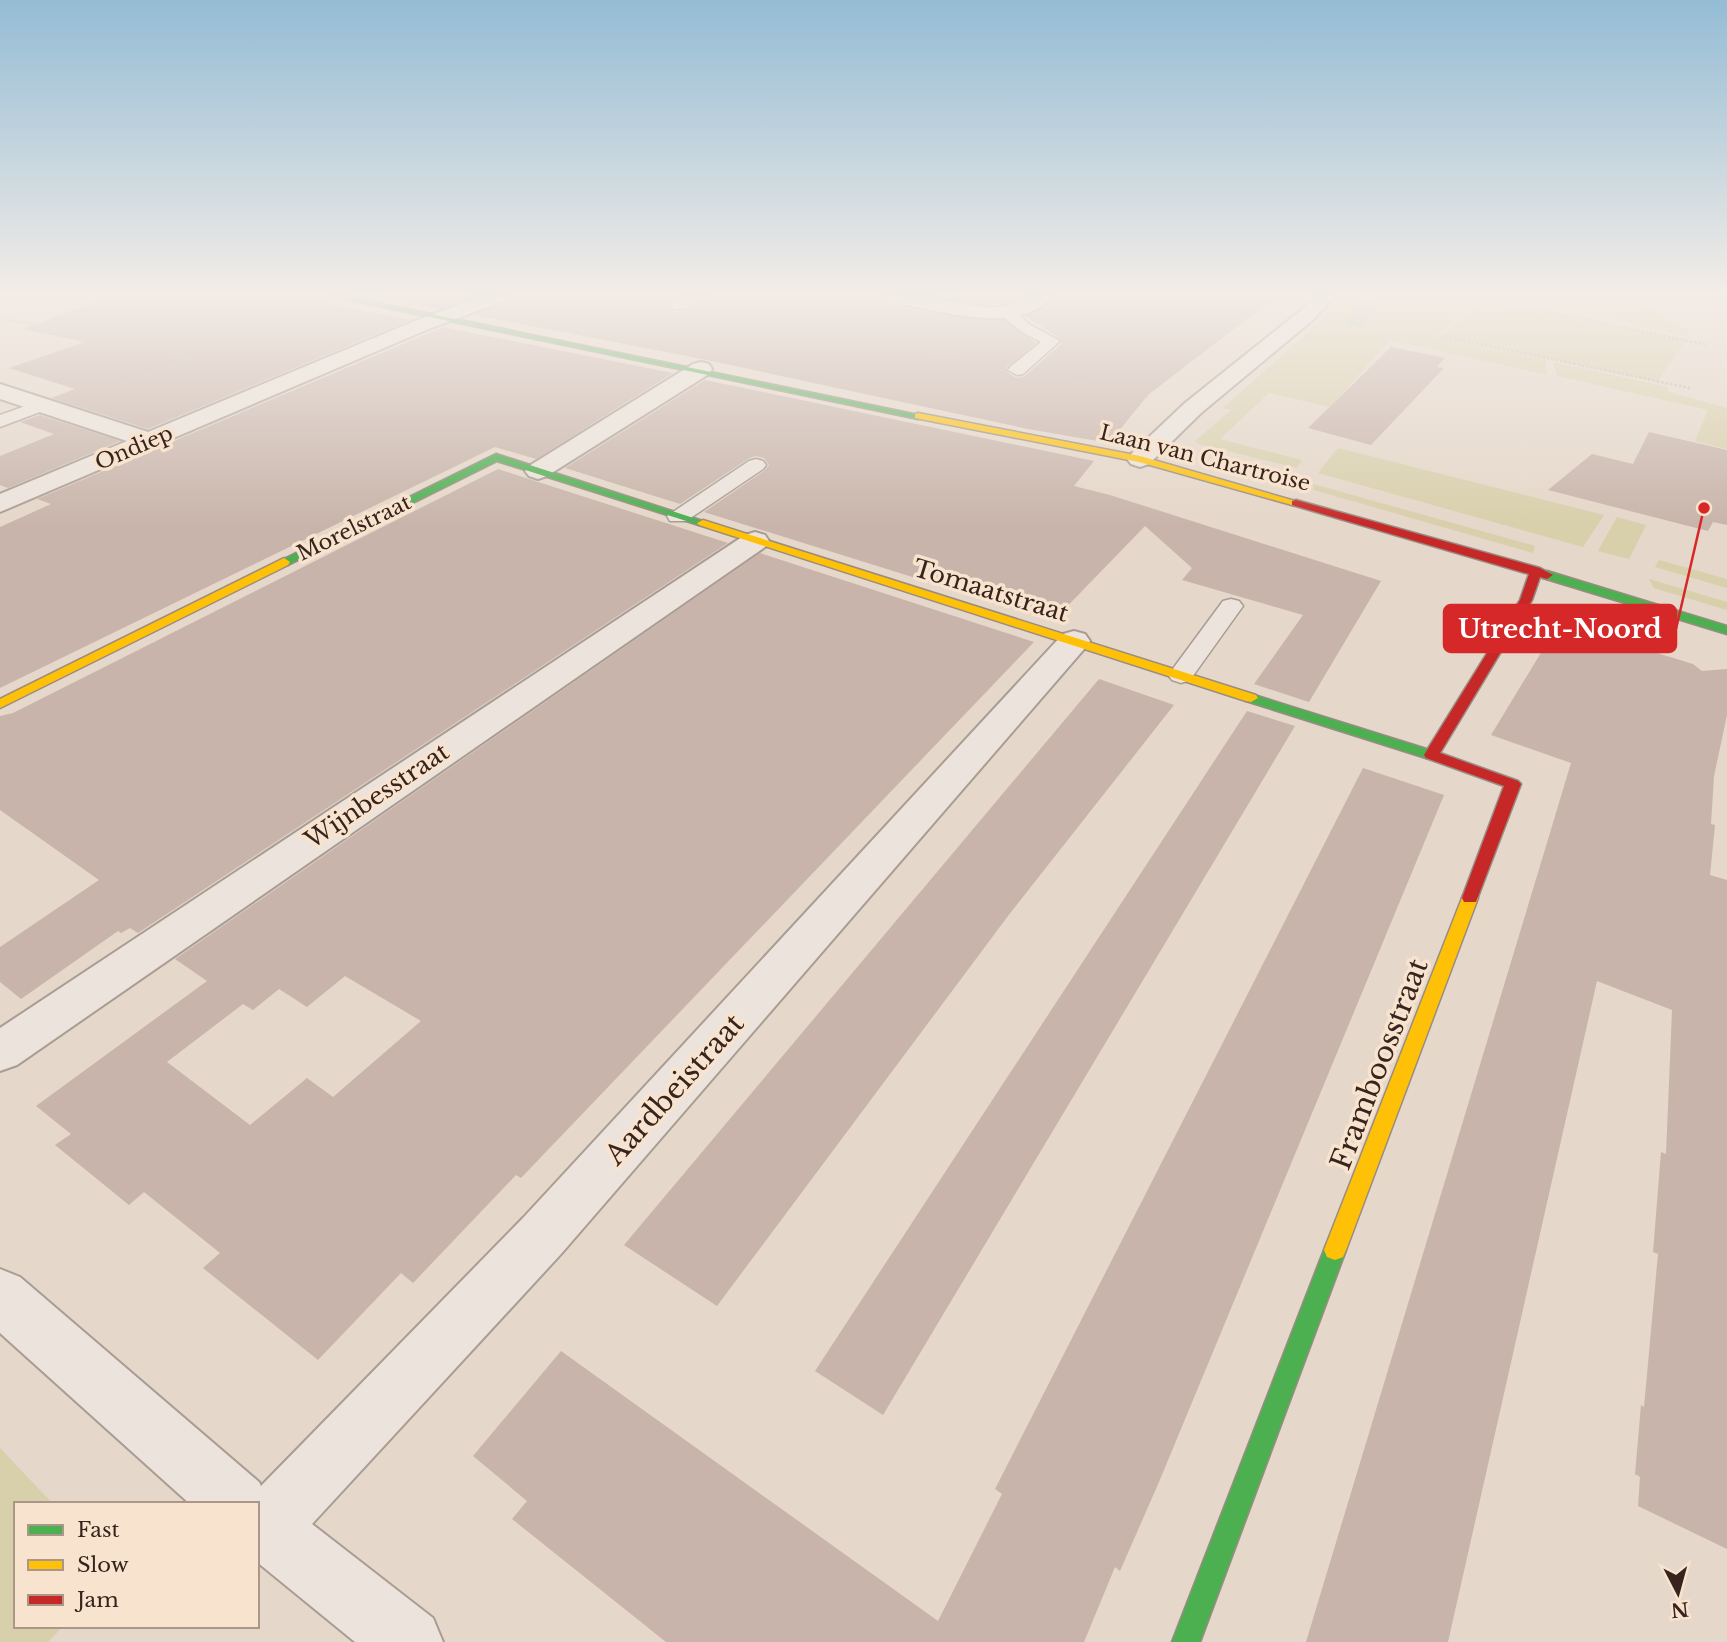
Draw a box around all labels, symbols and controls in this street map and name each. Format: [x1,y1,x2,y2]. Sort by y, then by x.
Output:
street label: Laan van Chartroise [1097,419,1313,497]
street label: Ondiep [91,420,177,476]
street label: Morelstraat [293,489,415,567]
street label: Tomaatstraat [910,553,1072,628]
callout: Utrecht-Noord [1444,605,1676,652]
text: Utrecht-Noord [1458,613,1662,645]
street label: Wijnbesstraat [298,737,454,855]
street label: Framboosstraat [1323,953,1436,1175]
street label: Aardbeistraat [597,1006,752,1173]
legend [14,1502,259,1628]
text: Fast [77,1517,119,1543]
text: Slow [77,1552,129,1578]
north arrow [1643,1558,1713,1628]
text: Jam [74,1587,119,1613]
text: N [1670,1597,1690,1622]

